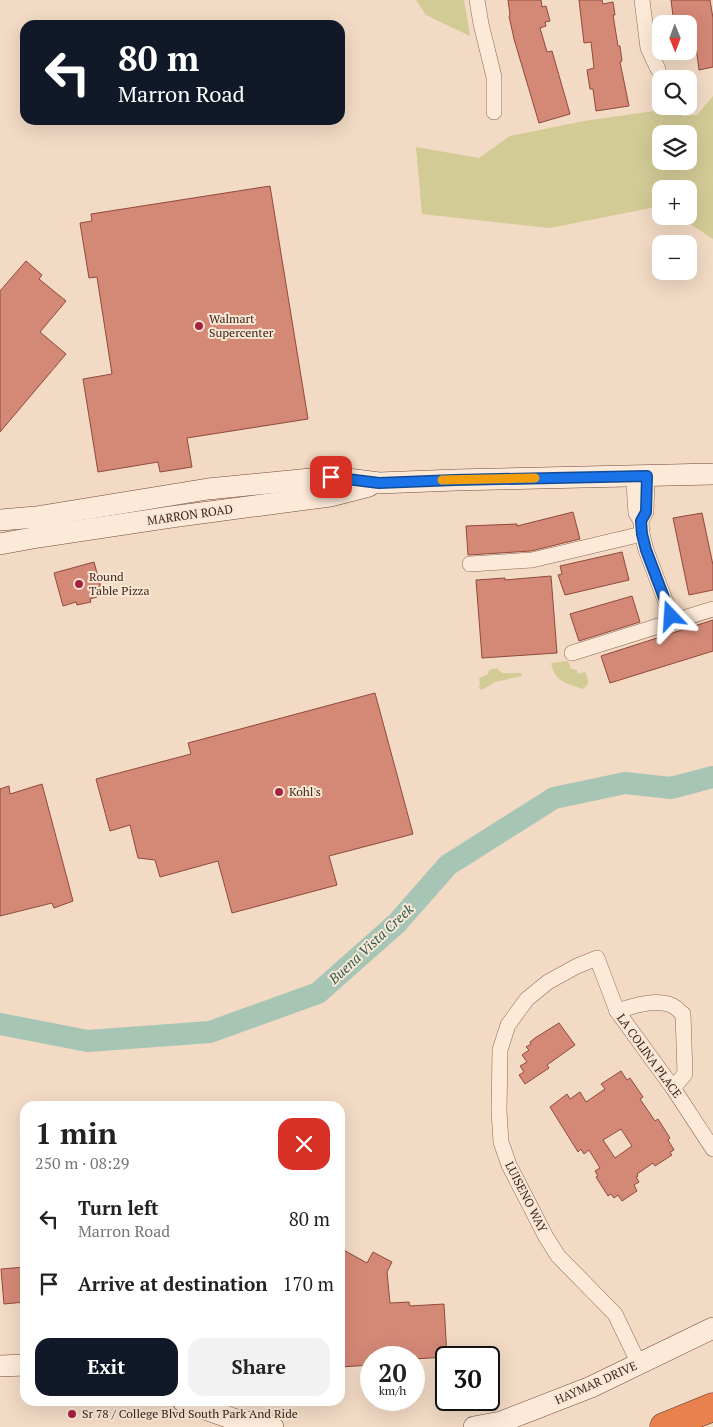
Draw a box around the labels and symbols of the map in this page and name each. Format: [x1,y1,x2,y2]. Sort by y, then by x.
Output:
north arrow [652,15,698,60]
place label: Walmart Supercenter [209,311,274,340]
marker: Walmart Supercenter [193,320,205,332]
pin [310,456,352,498]
street label: MARRON ROAD [146,501,234,528]
place label: Round Table Pizza [89,569,150,598]
marker: Round Table Pizza [73,578,85,590]
position arrow [644,589,696,641]
place label: Kohl's [289,784,321,799]
marker: Kohl's [273,786,285,798]
water label: Buena Vista Creek [324,899,417,988]
street label: LA COLINA PLACE [614,1011,685,1101]
street label: LUISENO WAY [502,1159,551,1235]
speed limit sign: 30 [435,1346,500,1411]
street label: HAYMAR DRIVE [552,1358,639,1407]
place label: Sr 78 / College Blvd South Park And Ride [82,1406,298,1421]
marker: Sr 78 / College Blvd South Park And Ride [66,1408,78,1420]

